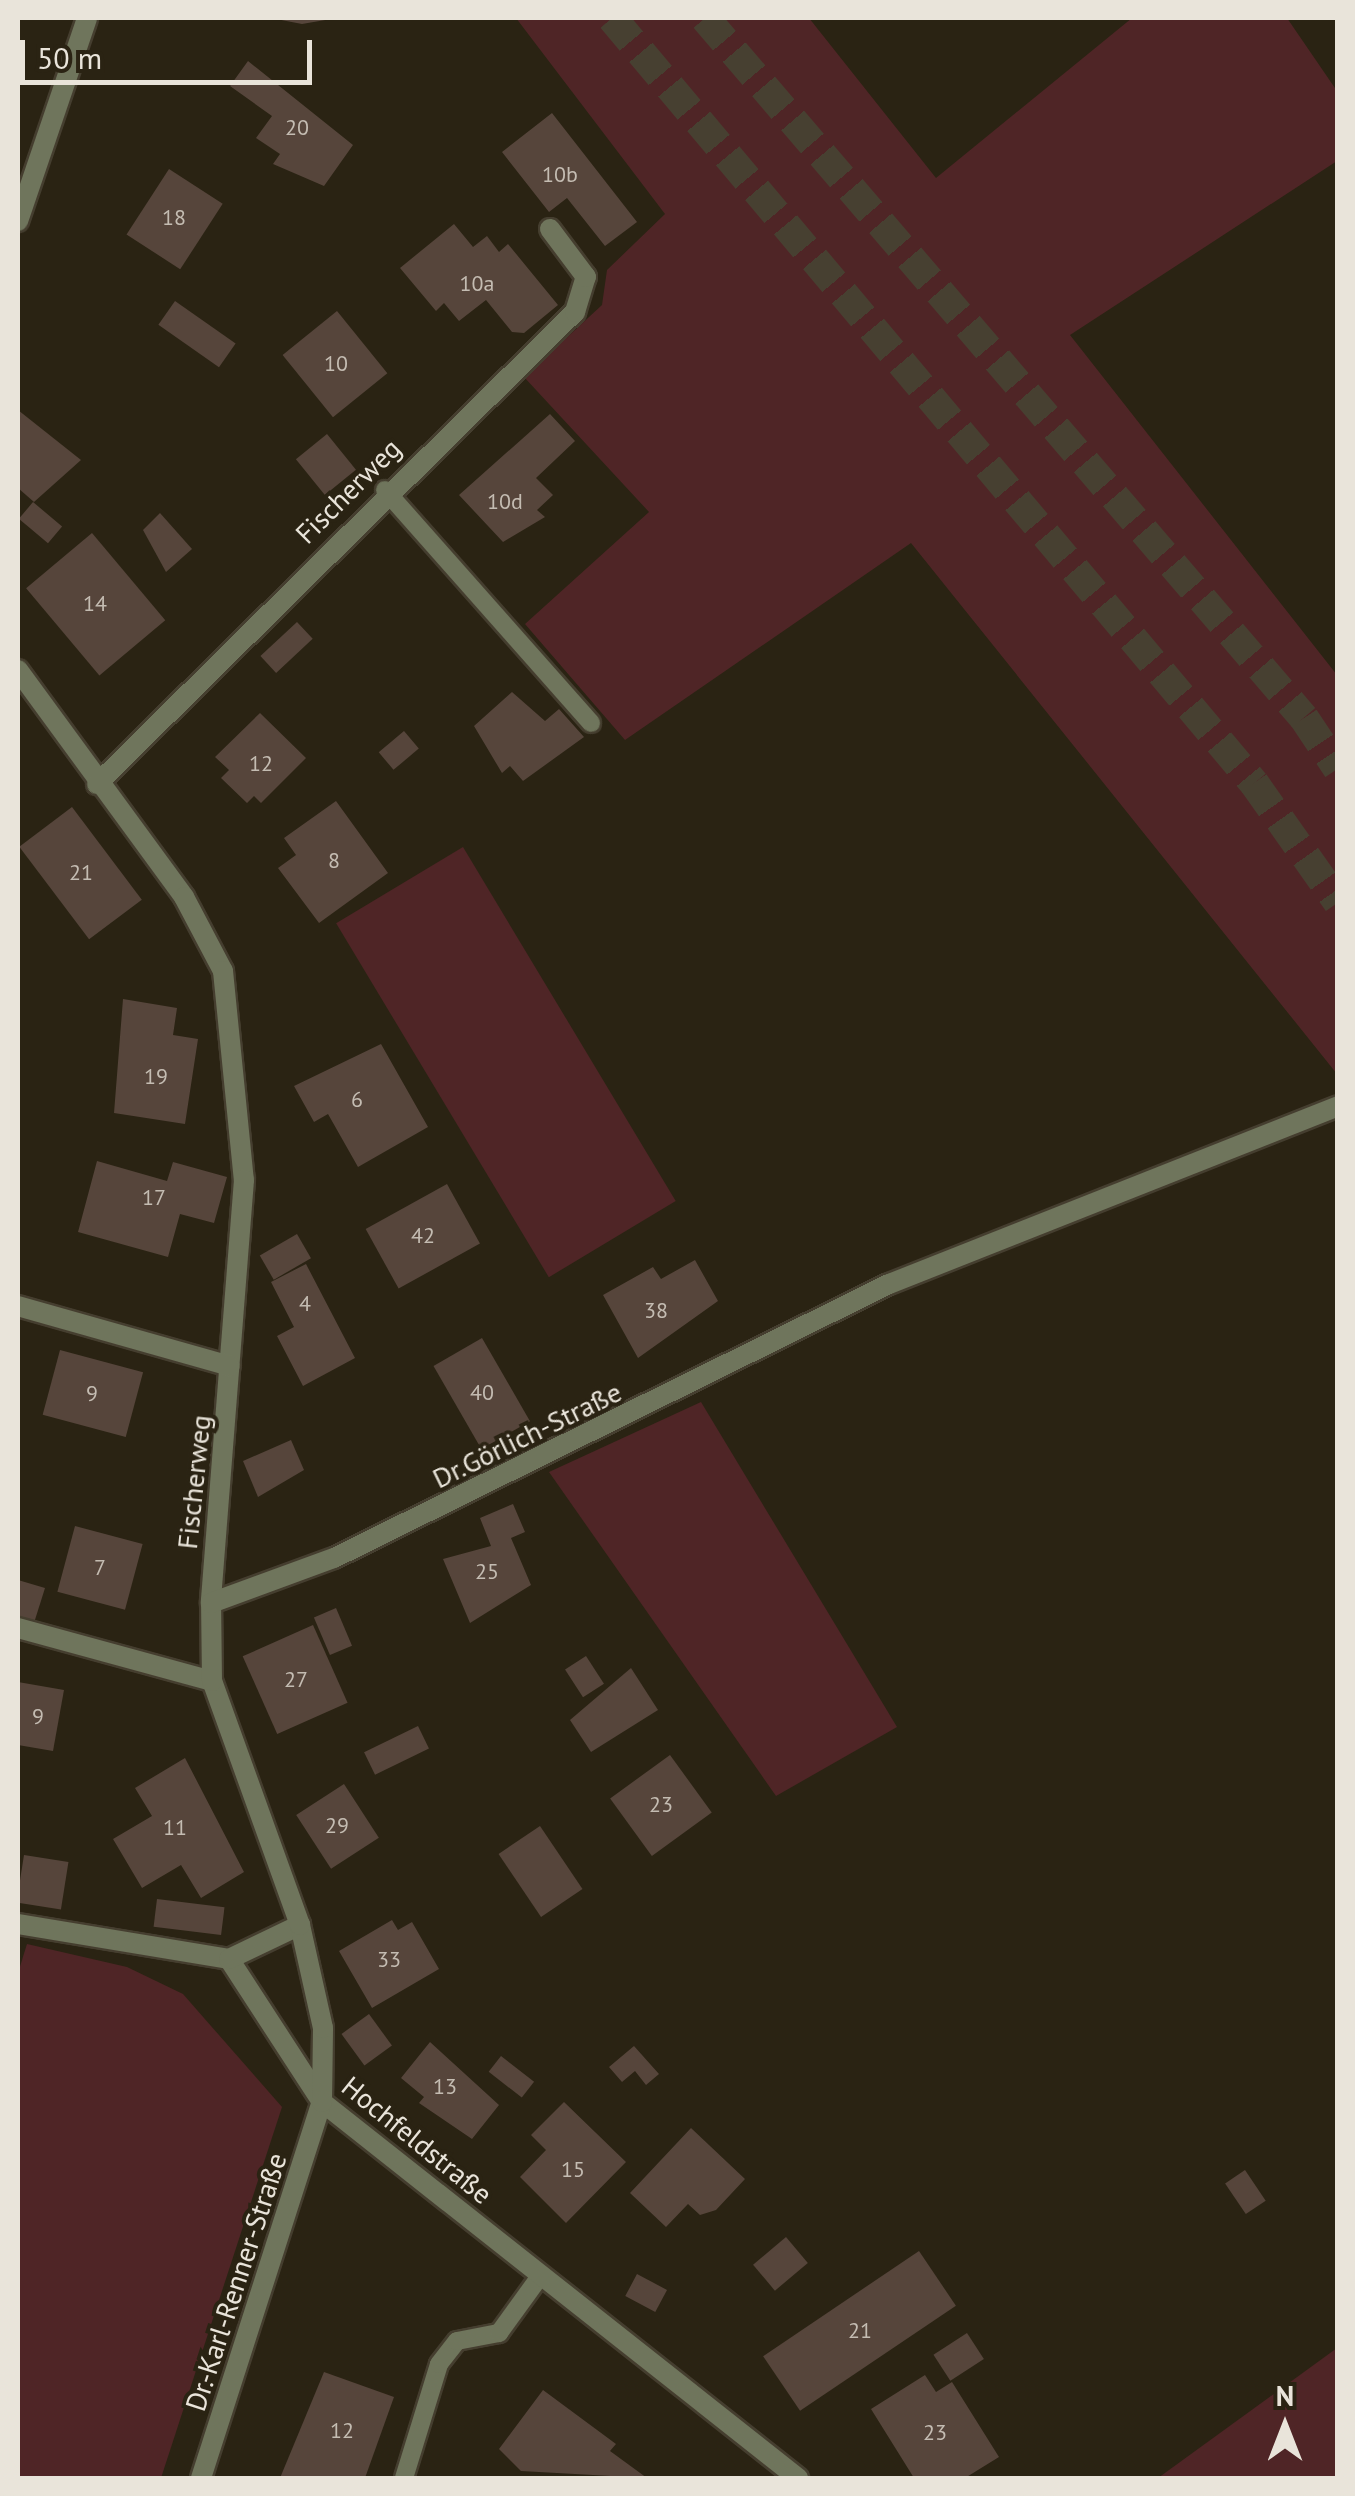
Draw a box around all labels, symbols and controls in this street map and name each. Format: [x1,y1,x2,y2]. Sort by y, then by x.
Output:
scale bar [25,20,318,82]
text: 50 m [37,38,102,77]
house number: 20 [285,115,309,141]
house number: 10b [542,162,578,188]
house number: 18 [162,205,186,231]
house number: 10a [460,271,494,297]
house number: 10 [324,351,348,377]
street label: Fischerweg [289,432,407,550]
house number: 10d [487,489,523,515]
house number: 14 [83,591,107,617]
house number: 12 [249,751,273,777]
house number: 8 [328,848,340,874]
house number: 21 [69,860,93,886]
house number: 19 [144,1064,168,1090]
house number: 6 [351,1087,363,1113]
house number: 17 [142,1185,166,1211]
house number: 42 [411,1223,435,1249]
house number: 4 [299,1291,311,1317]
house number: 38 [644,1298,668,1324]
street label: Dr.Görlich-Straße [427,1375,627,1495]
house number: 40 [470,1380,494,1406]
house number: 9 [86,1381,98,1407]
street label: Fischerweg [170,1413,218,1551]
house number: 7 [94,1555,106,1581]
house number: 25 [475,1559,499,1585]
house number: 27 [284,1667,308,1693]
house number: 9 [32,1704,44,1730]
house number: 23 [649,1792,673,1818]
house number: 29 [325,1813,349,1839]
house number: 11 [163,1815,187,1841]
house number: 33 [377,1947,401,1973]
street label: Hochfeldstraße [335,2069,499,2211]
house number: 13 [433,2074,457,2100]
street label: Dr.-Karl-Renner-Straße [178,2149,294,2415]
house number: 15 [561,2157,585,2183]
house number: 21 [848,2318,872,2344]
north arrow [1235,2376,1335,2476]
text: N [1276,2377,1294,2414]
house number: 12 [330,2418,354,2444]
house number: 23 [923,2420,947,2446]

